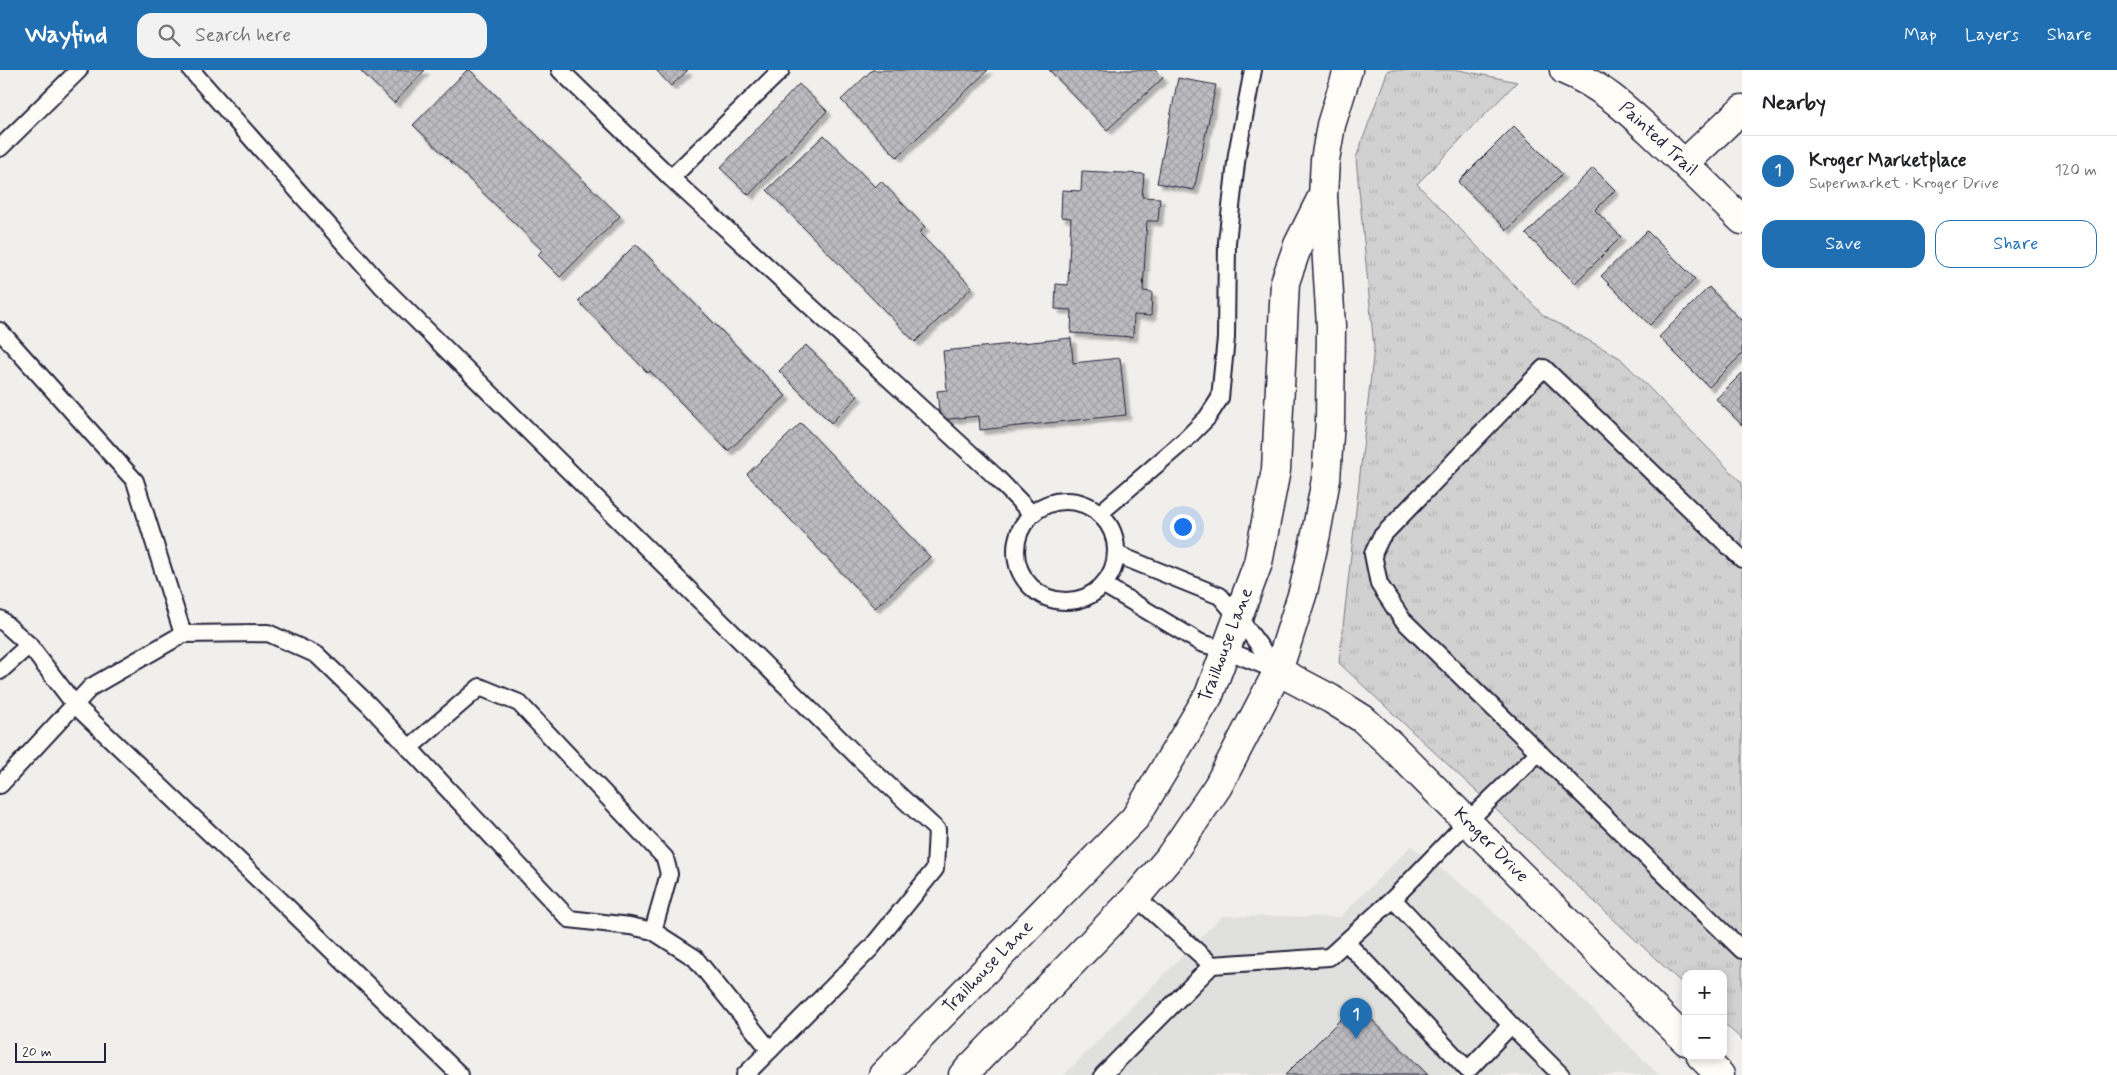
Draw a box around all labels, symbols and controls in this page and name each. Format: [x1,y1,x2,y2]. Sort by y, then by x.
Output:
search box [137,13,487,58]
text: Wayfind [25,20,107,51]
icon: search [155,21,183,49]
text: Search here [195,23,291,48]
text: Map [1904,23,1937,47]
text: Layers [1965,23,2019,47]
text: Share [2047,23,2092,47]
text: Nearby [1762,89,1826,117]
street label: Painted Trail [1613,96,1703,182]
text: Kroger Marketplace [1809,148,1967,173]
text: 1 [1774,160,1782,181]
text: 120 m [2055,160,2097,181]
text: Supermarket · Kroger Drive [1809,173,1999,194]
button: Save [1762,220,1925,268]
button: Share [1935,220,2097,268]
your location [1170,514,1196,540]
street label: Trailhouse Lane [1193,584,1259,706]
street label: Kroger Drive [1448,802,1534,888]
street label: Trailhouse Lane [937,915,1039,1019]
map controls [1682,970,1727,1060]
button: + [1682,970,1727,1015]
pin: 1 [1340,998,1372,1039]
button: − [1682,1015,1727,1060]
scale bar [15,1040,106,1063]
text: 20 m [22,1043,52,1061]

